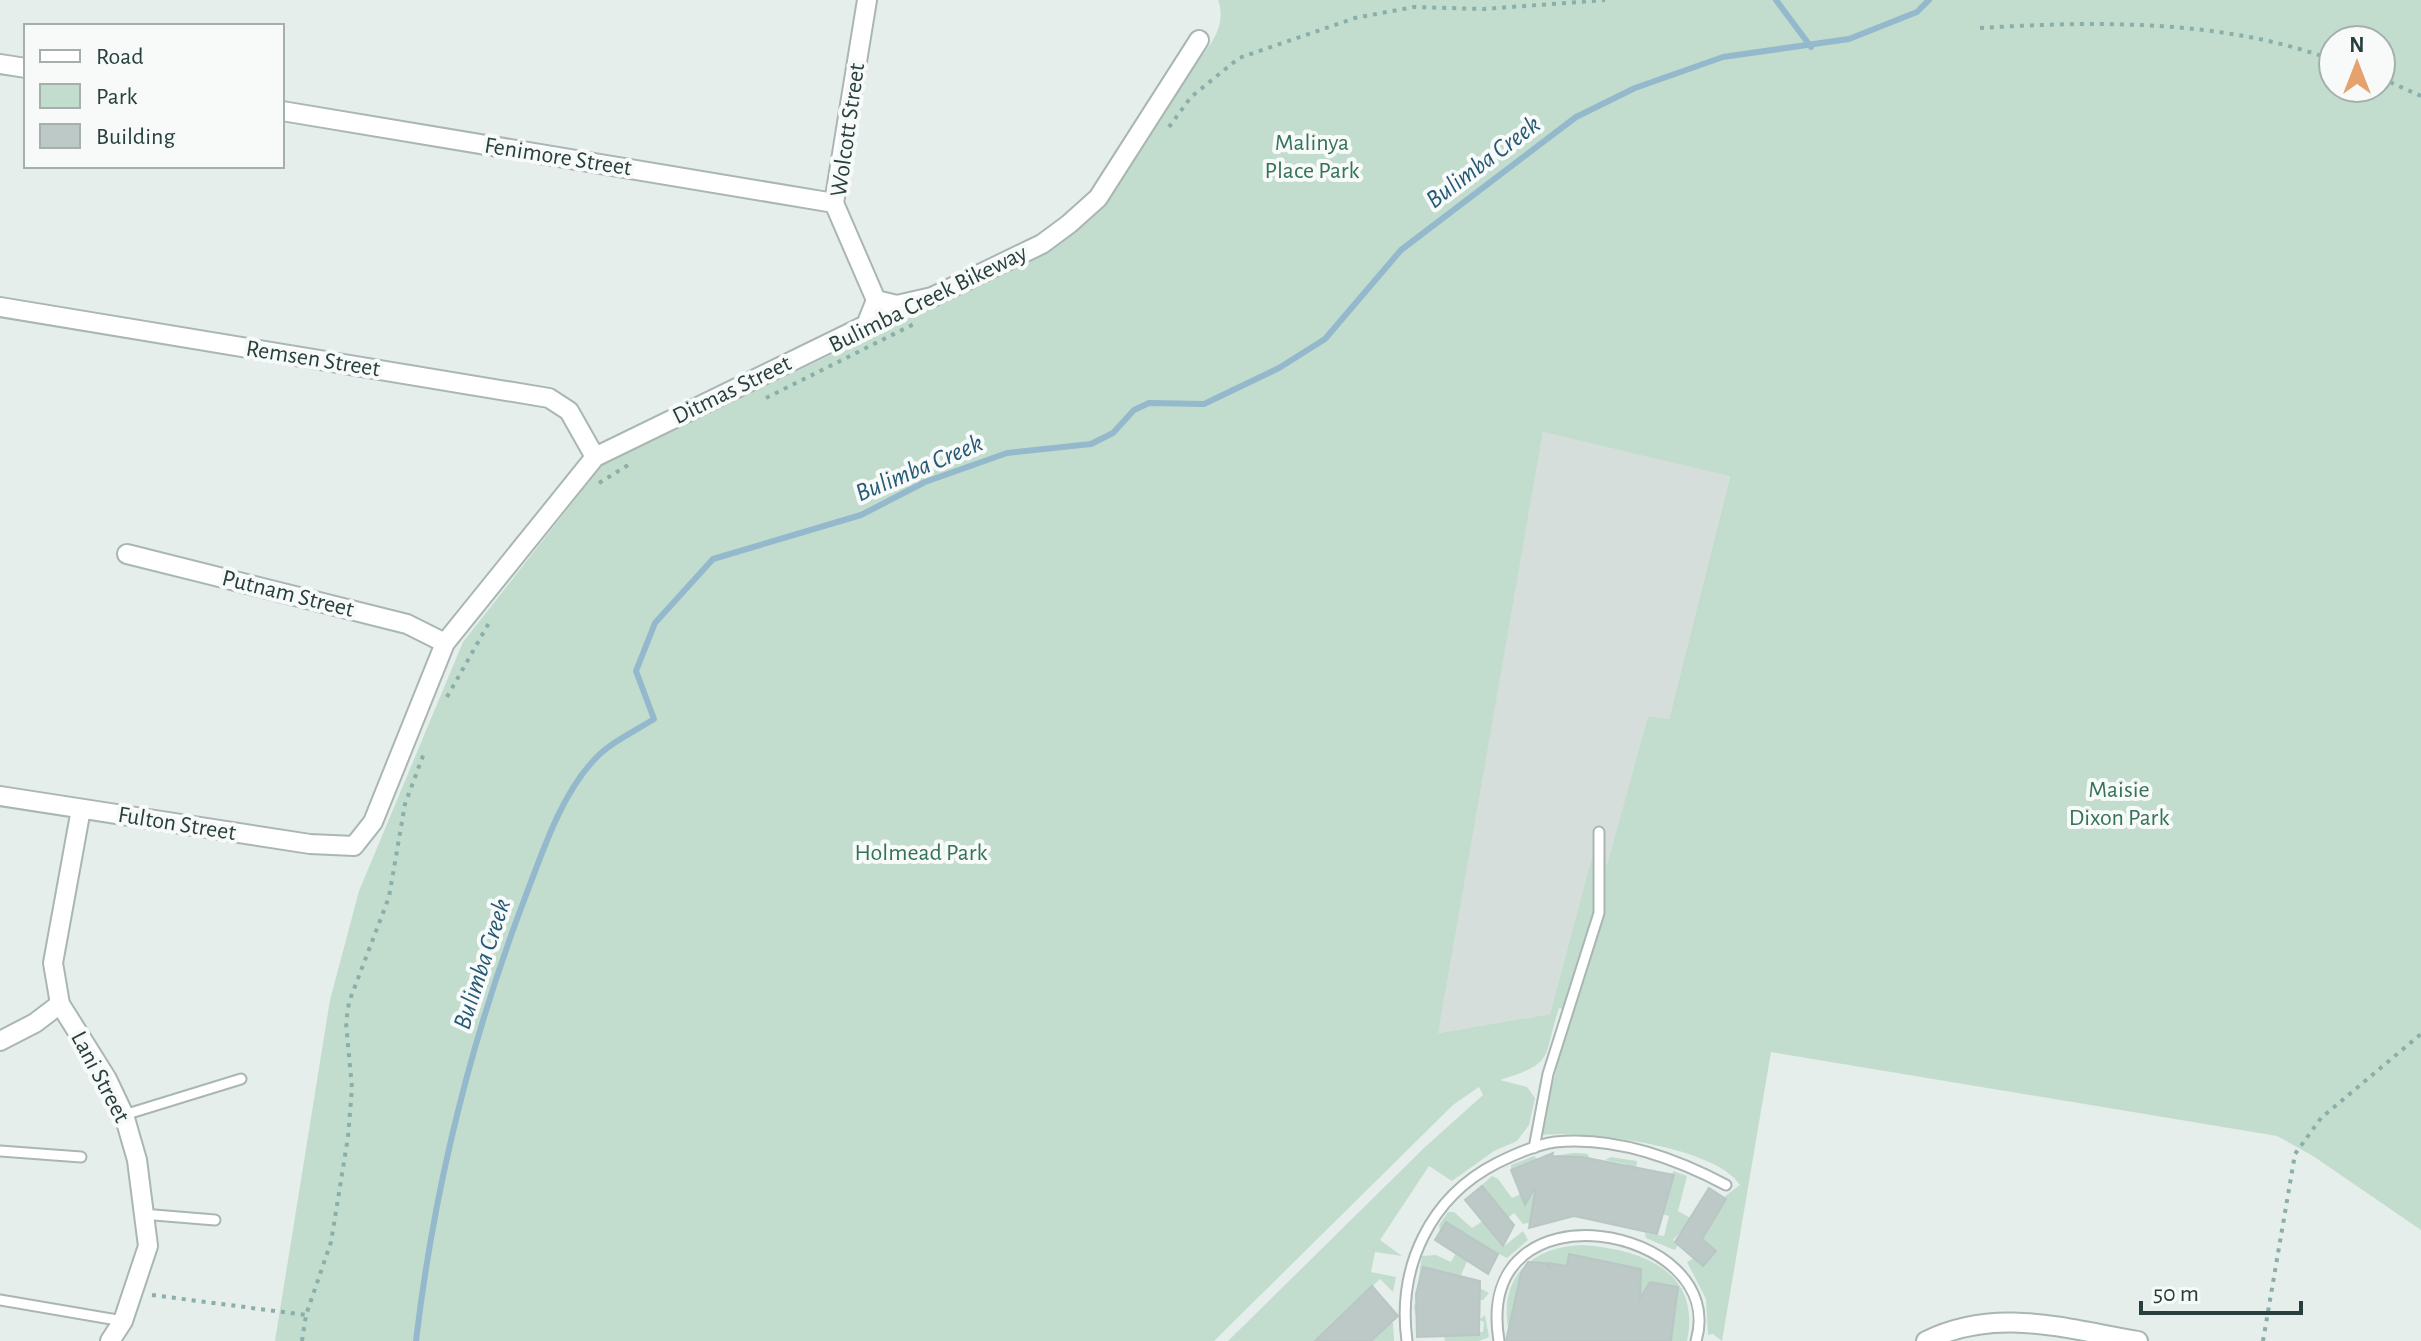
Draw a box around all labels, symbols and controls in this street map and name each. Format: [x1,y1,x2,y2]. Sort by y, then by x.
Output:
legend [24,24,284,168]
north arrow [2317,24,2397,104]
text: N [2349,34,2365,56]
text: Road [96,45,144,69]
street label: Wolcott Street [827,61,869,198]
text: Park [96,85,137,109]
water label: Bulimba Creek [1421,111,1545,213]
text: Building [96,125,175,149]
park label: Malinya Place Park [1264,131,1360,183]
street label: Fenimore Street [483,134,634,181]
street label: Bulimba Creek Bikeway [825,241,1031,357]
street label: Remsen Street [244,337,382,382]
street label: Ditmas Street [669,351,795,429]
water label: Bulimba Creek [852,430,986,506]
street label: Putnam Street [220,566,357,622]
park label: Maisie Dixon Park [2069,778,2169,830]
street label: Fulton Street [116,803,238,845]
park label: Holmead Park [855,841,987,865]
water label: Bulimba Creek [449,896,515,1032]
street label: Lani Street [66,1027,134,1127]
scale bar [2141,1265,2301,1315]
text: 50 m [2153,1282,2199,1306]

